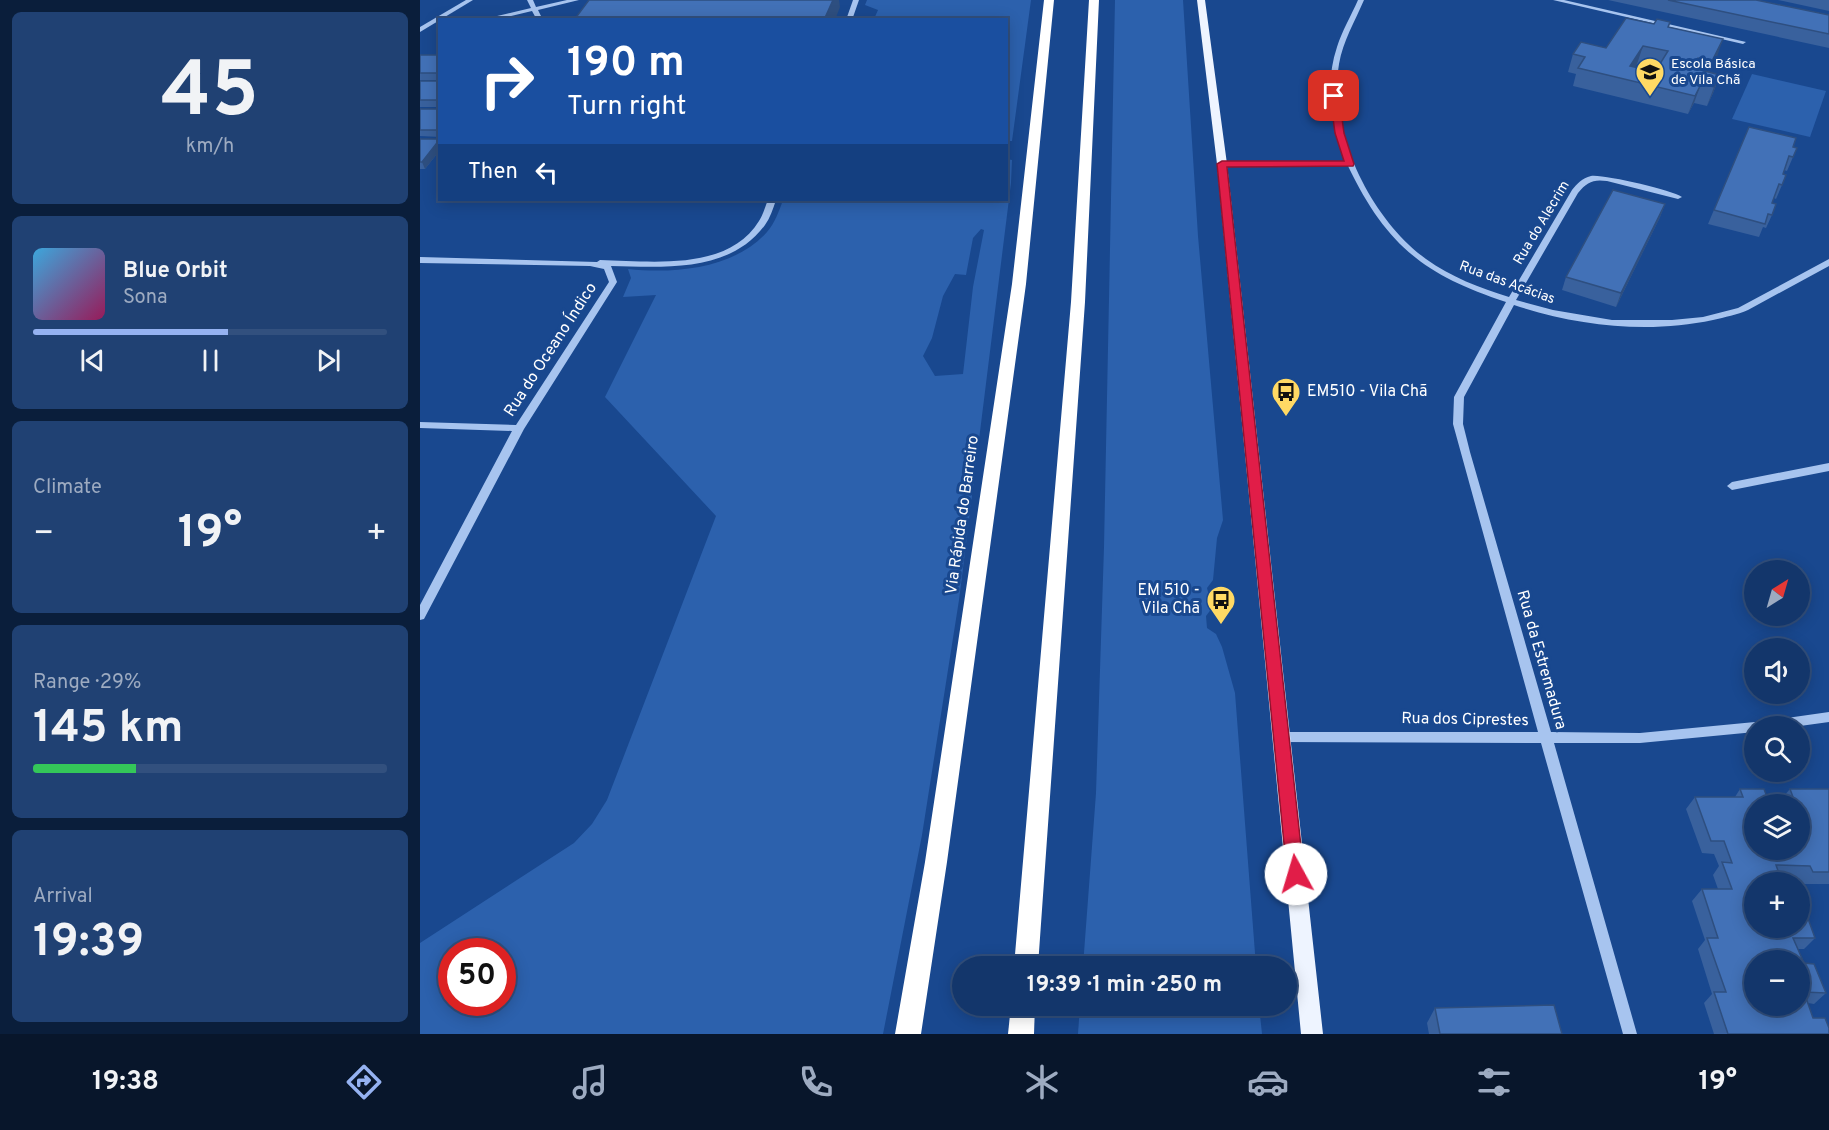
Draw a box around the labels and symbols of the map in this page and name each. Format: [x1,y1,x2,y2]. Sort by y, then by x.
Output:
school or university icon: Escola Básica de Vila Chã [1634,56,1666,98]
place label: Escola Básica de Vila Chã [1671,56,1756,89]
pin [1308,70,1359,121]
street label: Rua do Alecrim [1510,178,1574,268]
street label: Rua das Acácias [1457,258,1557,308]
street label: Rua do Oceano Índico [498,278,602,421]
bus stop icon: EM510 - Vila Chã [1270,376,1302,418]
place label: EM510 - Vila Chã [1307,382,1427,402]
street label: Via Rápida do Barreiro [942,434,984,596]
north arrow [1744,560,1810,626]
place label: EM 510 - Vila Chã [1138,581,1200,619]
bus stop icon: EM 510 - Vila Chã [1205,584,1237,626]
street label: Rua da Estremadura [1512,588,1570,732]
street label: Rua dos Ciprestes [1401,709,1529,731]
position arrow [1264,842,1328,906]
speed limit sign: 50 [438,938,516,1016]

